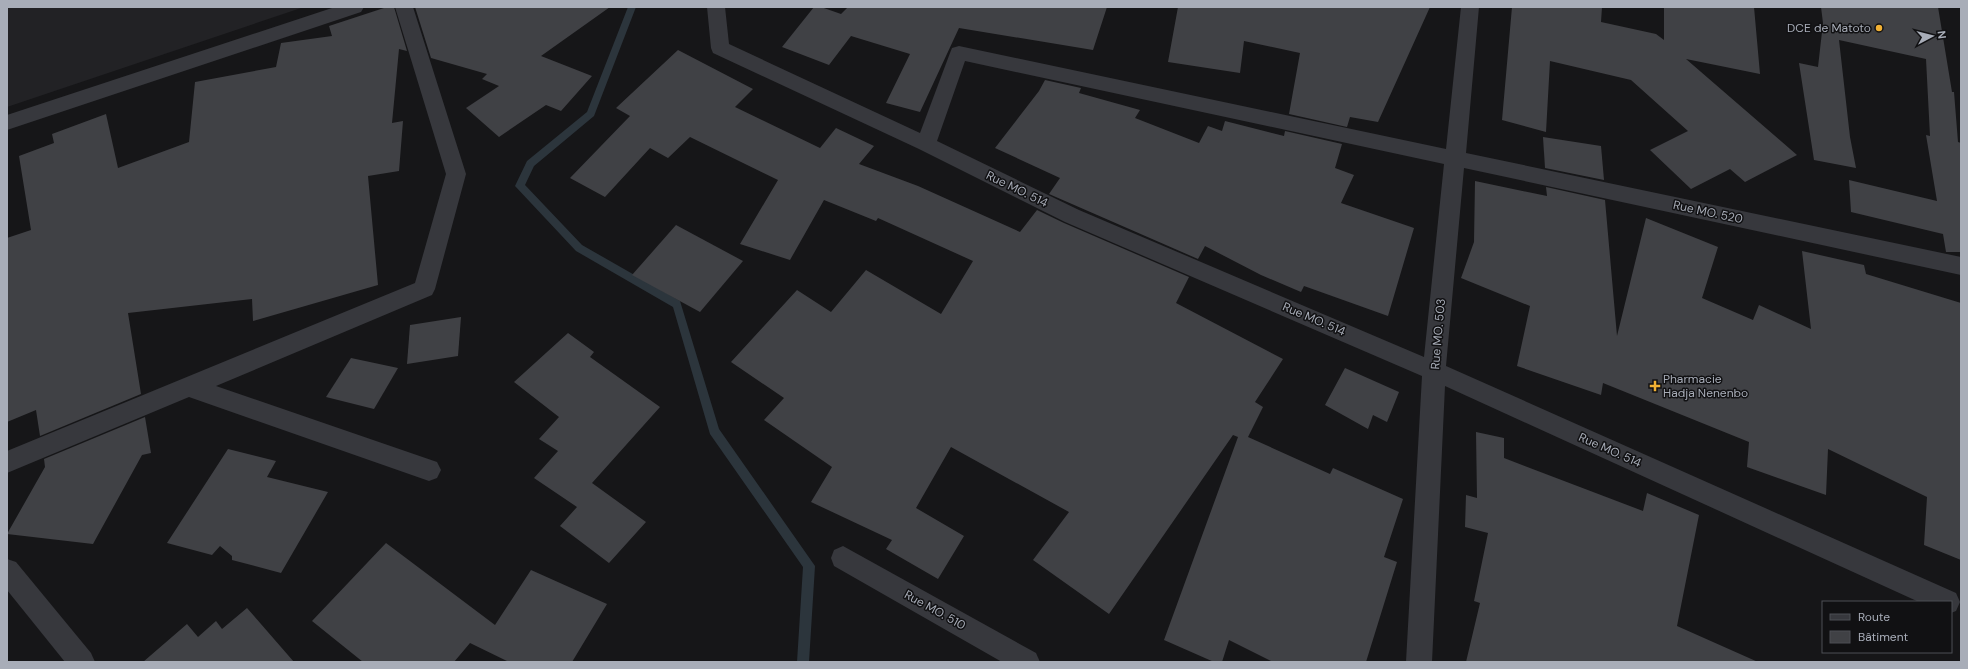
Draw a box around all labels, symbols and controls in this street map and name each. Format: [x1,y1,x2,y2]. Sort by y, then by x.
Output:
north arrow [1912,16,1952,56]
place label: DCE de Matoto [1787,20,1871,36]
marker: DCE de Matoto [1874,23,1884,33]
text: N [1934,30,1949,40]
street label: Rue MO. 514 [983,167,1051,211]
street label: Rue MO. 520 [1672,197,1744,227]
street label: Rue MO. 503 [1427,298,1449,370]
street label: Rue MO. 514 [1280,299,1348,339]
place label: Pharmacie Hadja Nenenbo [1663,371,1748,401]
marker: Pharmacie Hadja Nenenbo [1650,381,1660,391]
street label: Rue MO. 514 [1576,429,1644,471]
street label: Rue MO. 510 [901,587,969,633]
legend [1822,601,1952,653]
text: Route [1858,609,1890,625]
text: Bâtiment [1858,629,1909,645]

